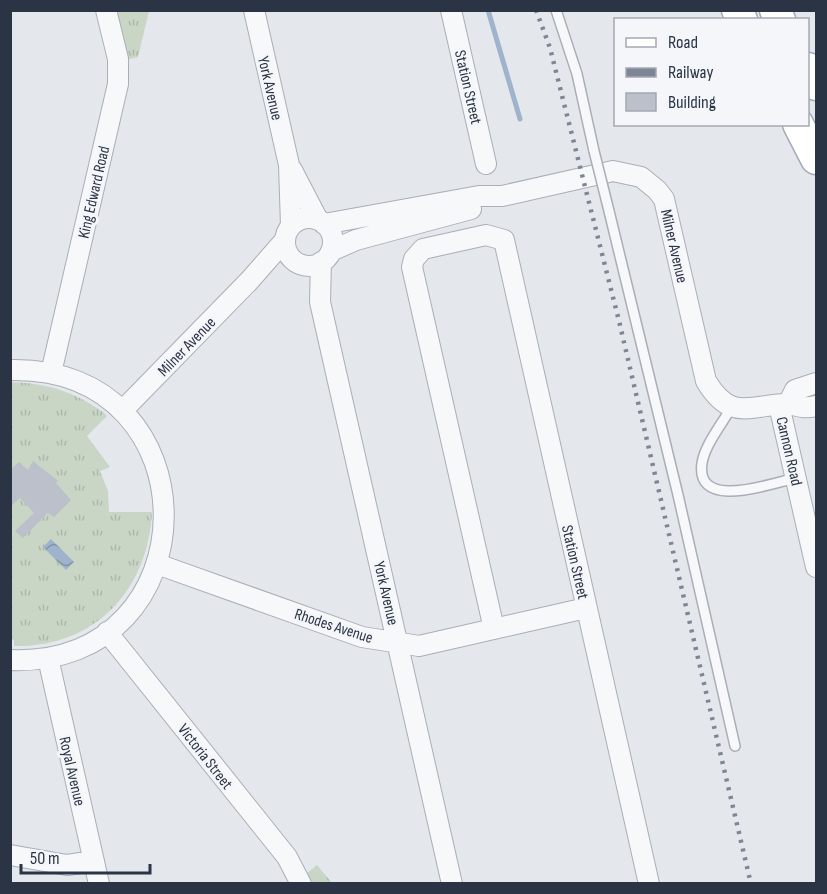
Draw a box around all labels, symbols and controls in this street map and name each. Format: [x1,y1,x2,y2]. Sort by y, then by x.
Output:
legend [614,18,809,126]
text: Road [668,32,698,53]
street label: Station Street [450,48,485,126]
street label: York Avenue [253,55,286,122]
text: Railway [668,62,713,83]
text: Building [668,92,716,113]
street label: King Edward Road [75,144,114,240]
street label: Milner Avenue [656,208,691,285]
street label: Milner Avenue [154,313,220,381]
street label: Cannon Road [771,415,806,488]
street label: Station Street [557,523,592,601]
street label: York Avenue [369,560,402,627]
street label: Rhodes Avenue [292,605,375,648]
street label: Victoria Street [173,720,236,794]
street label: Royal Avenue [54,735,89,808]
scale bar [21,837,150,875]
text: 50 m [30,848,60,869]

